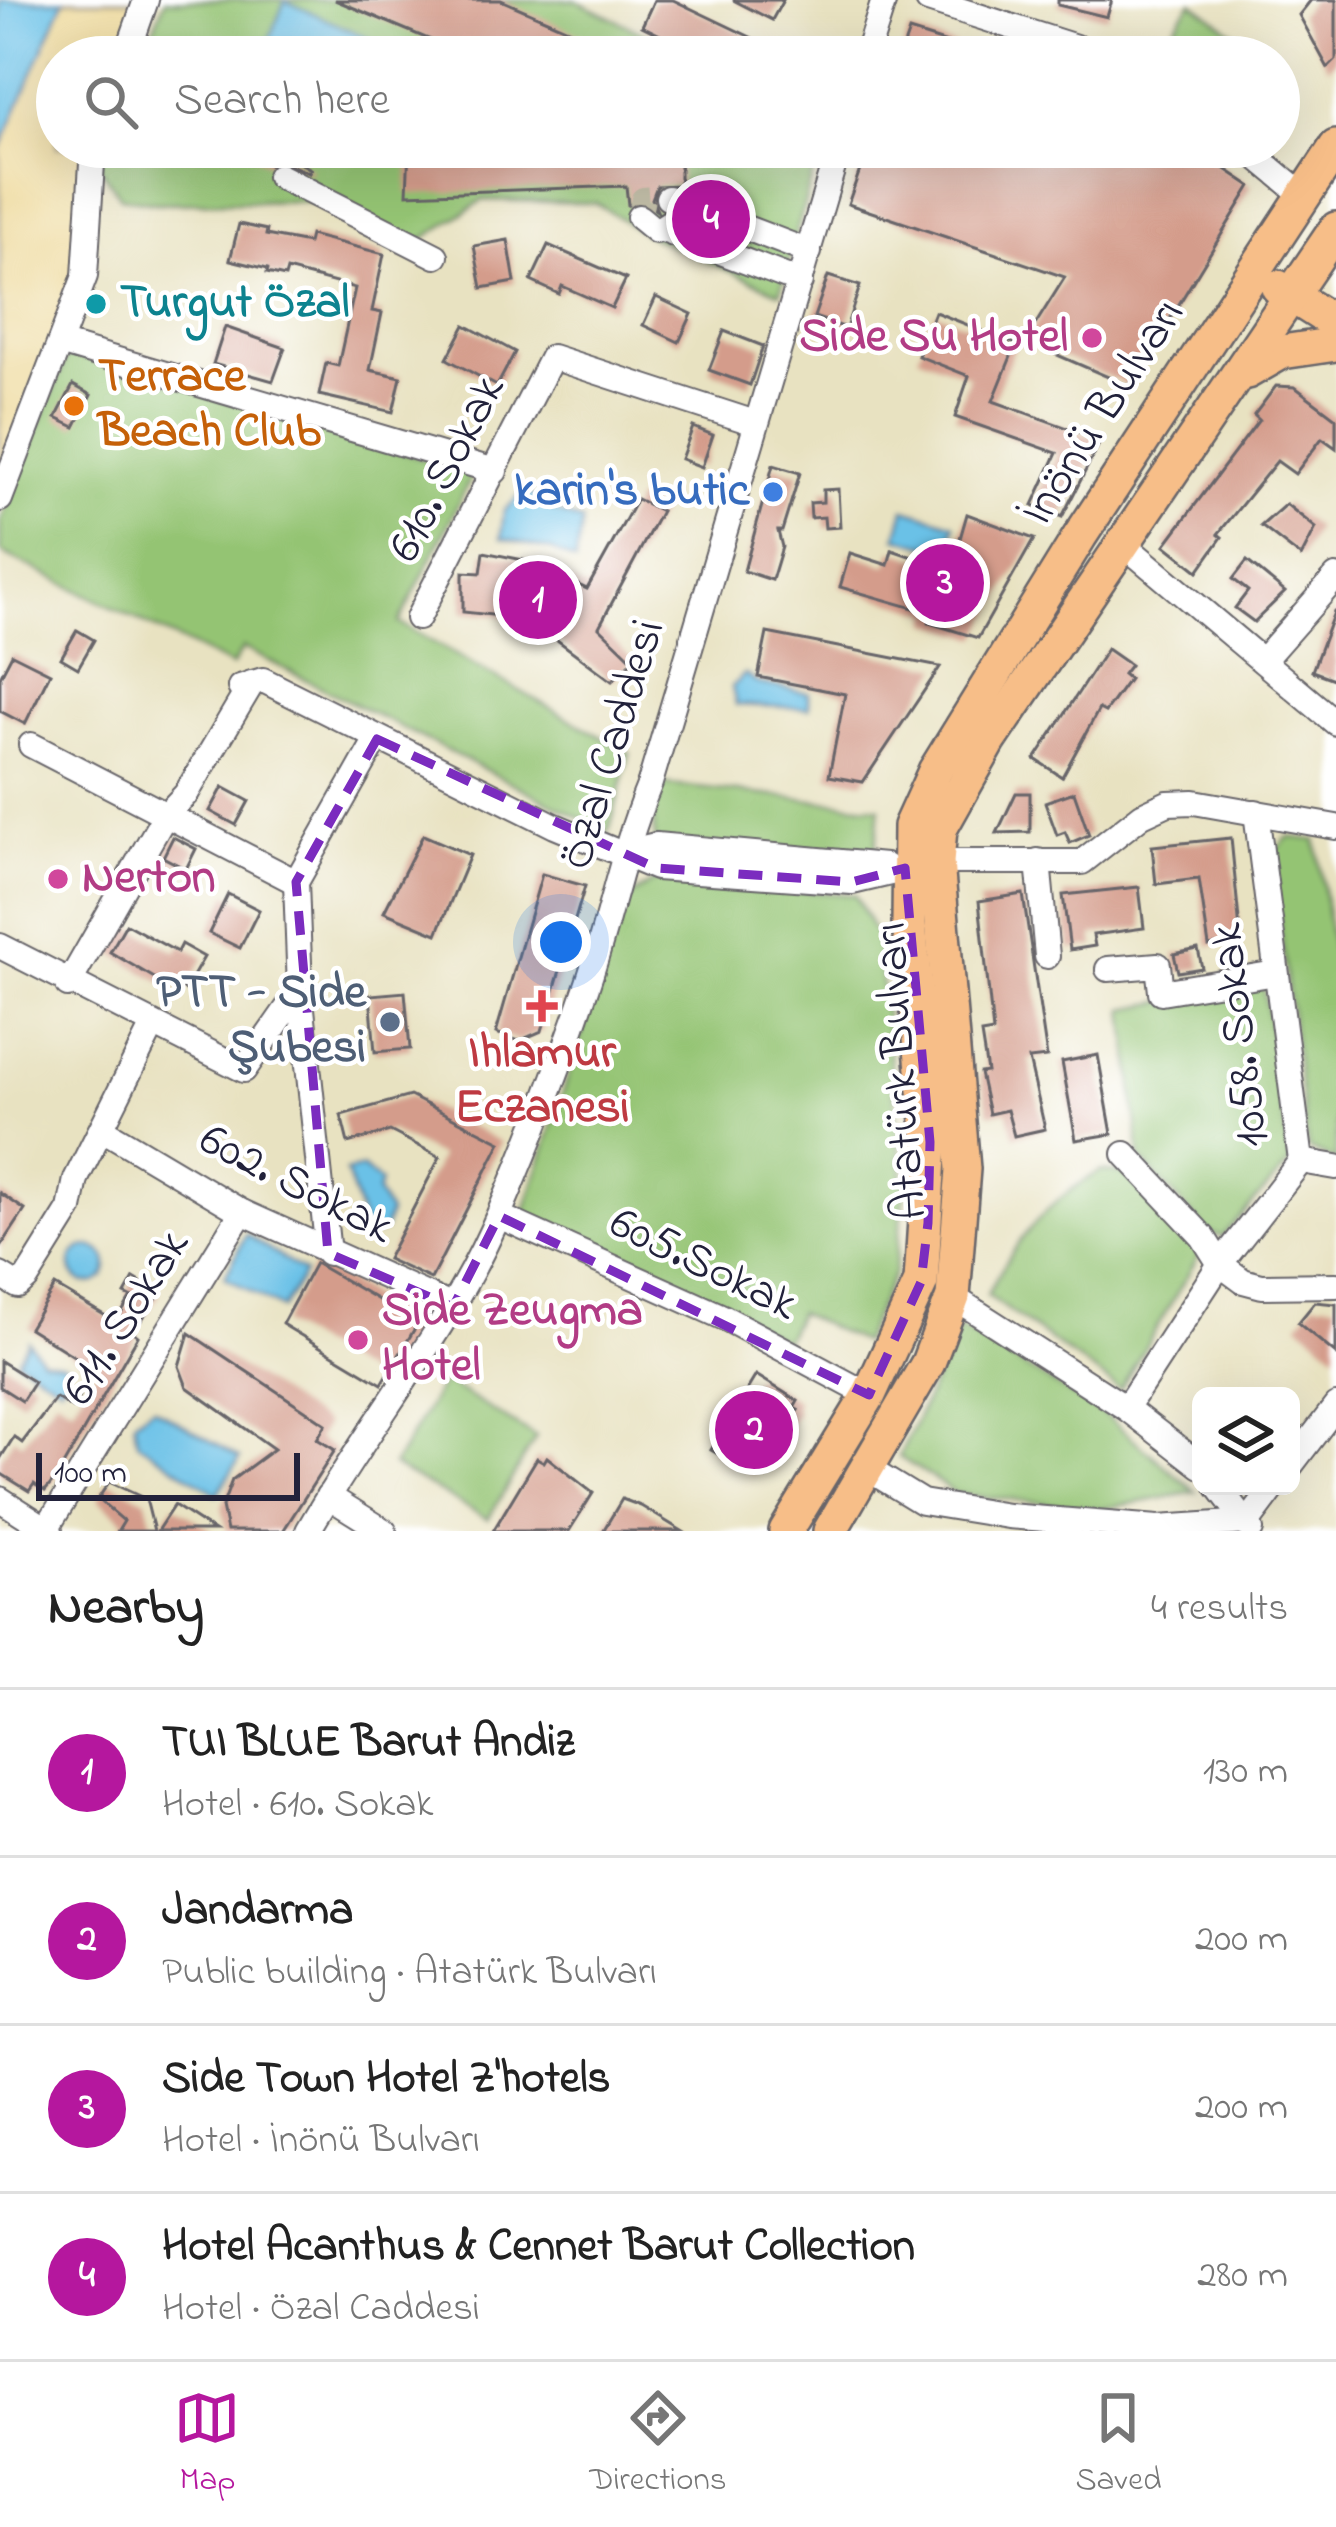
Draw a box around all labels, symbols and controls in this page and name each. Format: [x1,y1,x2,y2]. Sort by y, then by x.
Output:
search box [36,36,1300,168]
icon: search [78,69,144,135]
text: Search here [174,69,390,135]
pin: 4 [672,174,750,264]
place label: Turgut Özal [120,269,350,341]
street label: İnönü Bulvarı [1004,286,1204,540]
marker: Turgut Özal [83,291,109,317]
place label: Side Su Hotel [799,303,1068,373]
marker: Side Su Hotel [1079,325,1105,351]
place label: Terrace Beach Club [96,343,322,468]
street label: 610. Sokak [371,363,525,575]
marker: Terrace Beach Club [61,393,87,419]
place label: karin's butic [515,457,751,527]
marker: karin's butic [760,479,786,505]
pin: 3 [906,538,984,628]
pin: 1 [499,555,577,645]
street label: Özal Caddesi [543,611,685,879]
place label: Nerton [82,844,216,914]
marker: Nerton [45,866,71,892]
your location [531,912,591,972]
street label: 1058. Sokak [1192,918,1289,1151]
street label: Atatürk Bulvarı [857,920,947,1222]
place label: PTT - Side Şubesi [156,959,367,1084]
marker: Ihlamur Eczanesi [529,993,555,1019]
marker: PTT - Side Şubesi [377,1009,403,1035]
place label: Ihlamur Eczanesi [455,1019,629,1144]
street label: 602. Sokak [187,1106,406,1264]
street label: 605.Sokak [597,1189,810,1341]
street label: 611. Sokak [45,1216,209,1420]
place label: Side Zeugma Hotel [382,1277,643,1402]
marker: Side Zeugma Hotel [345,1327,371,1353]
pin: 2 [715,1385,793,1475]
map controls [1192,1387,1300,1495]
button: layers [1192,1387,1300,1495]
scale bar [36,1447,300,1500]
text: 100 m [54,1450,127,1498]
text: Nearby [48,1572,204,1647]
text: 4 results [1151,1581,1288,1638]
text: TUI BLUE Barut Andiz [162,1711,575,1777]
text: 1 [81,1744,93,1801]
text: 130 m [1203,1744,1288,1801]
text: Hotel · 610. Sokak [162,1777,433,1834]
text: Jandarma [162,1879,353,1945]
text: 2 [77,1912,97,1969]
text: 200 m [1195,1912,1288,1969]
text: Public building · Atatürk Bulvarı [162,1945,657,2002]
text: Side Town Hotel Z'hotels [162,2047,610,2113]
text: 3 [79,2080,95,2137]
text: 200 m [1195,2080,1288,2137]
text: Hotel · İnönü Bulvarı [162,2113,480,2170]
text: Hotel Acanthus & Cennet Barut Collection [162,2215,915,2281]
text: 4 [79,2248,95,2305]
text: 280 m [1197,2248,1288,2305]
text: Hotel · Özal Caddesi [162,2281,480,2338]
tab: Map [174,2385,240,2505]
tab: Directions [589,2385,727,2505]
tab: Saved [1075,2385,1162,2505]

